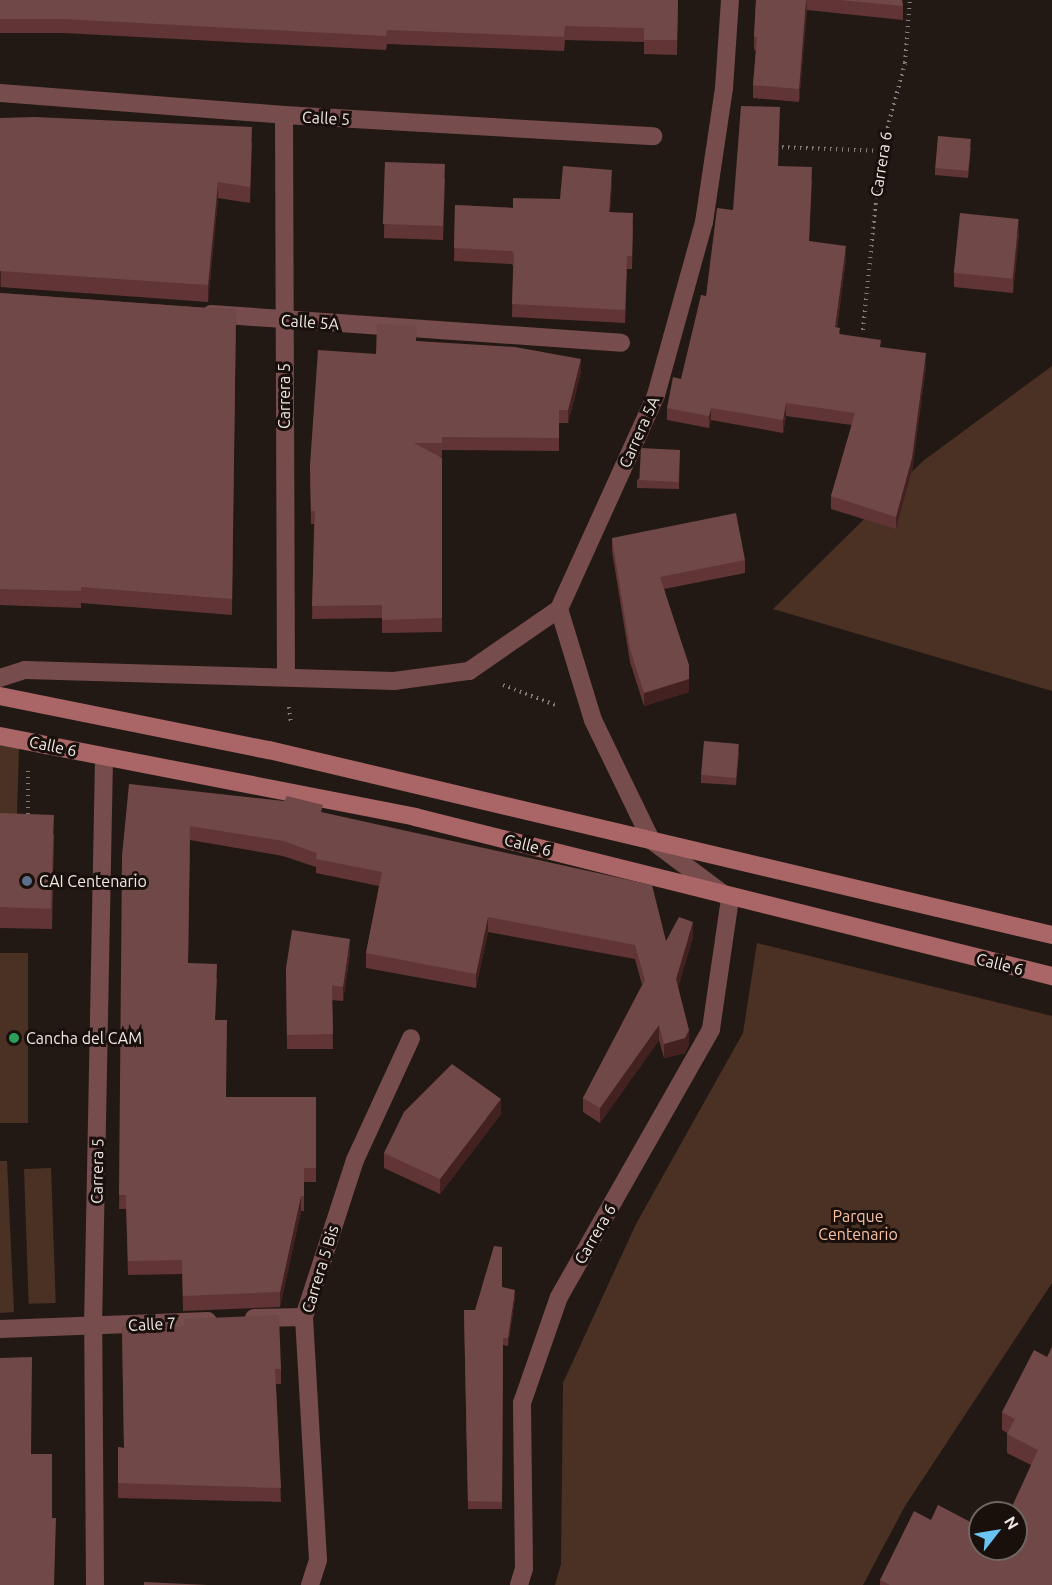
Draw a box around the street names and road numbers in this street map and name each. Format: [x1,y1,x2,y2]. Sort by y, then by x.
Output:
street label: Calle 5 [302,107,350,129]
street label: Carrera 6 [866,130,896,198]
street label: Calle 5A [280,310,340,334]
street label: Carrera 5 [274,363,294,429]
street label: Carrera 5A [615,393,663,471]
street label: Calle 6 [28,732,78,760]
street label: Calle 6 [502,830,554,860]
street label: Calle 6 [974,949,1026,979]
street label: Carrera 5 [87,1138,107,1204]
street label: Carrera 6 [570,1201,620,1267]
street label: Carrera 5 Bis [298,1223,342,1315]
street label: Calle 7 [128,1313,176,1335]

